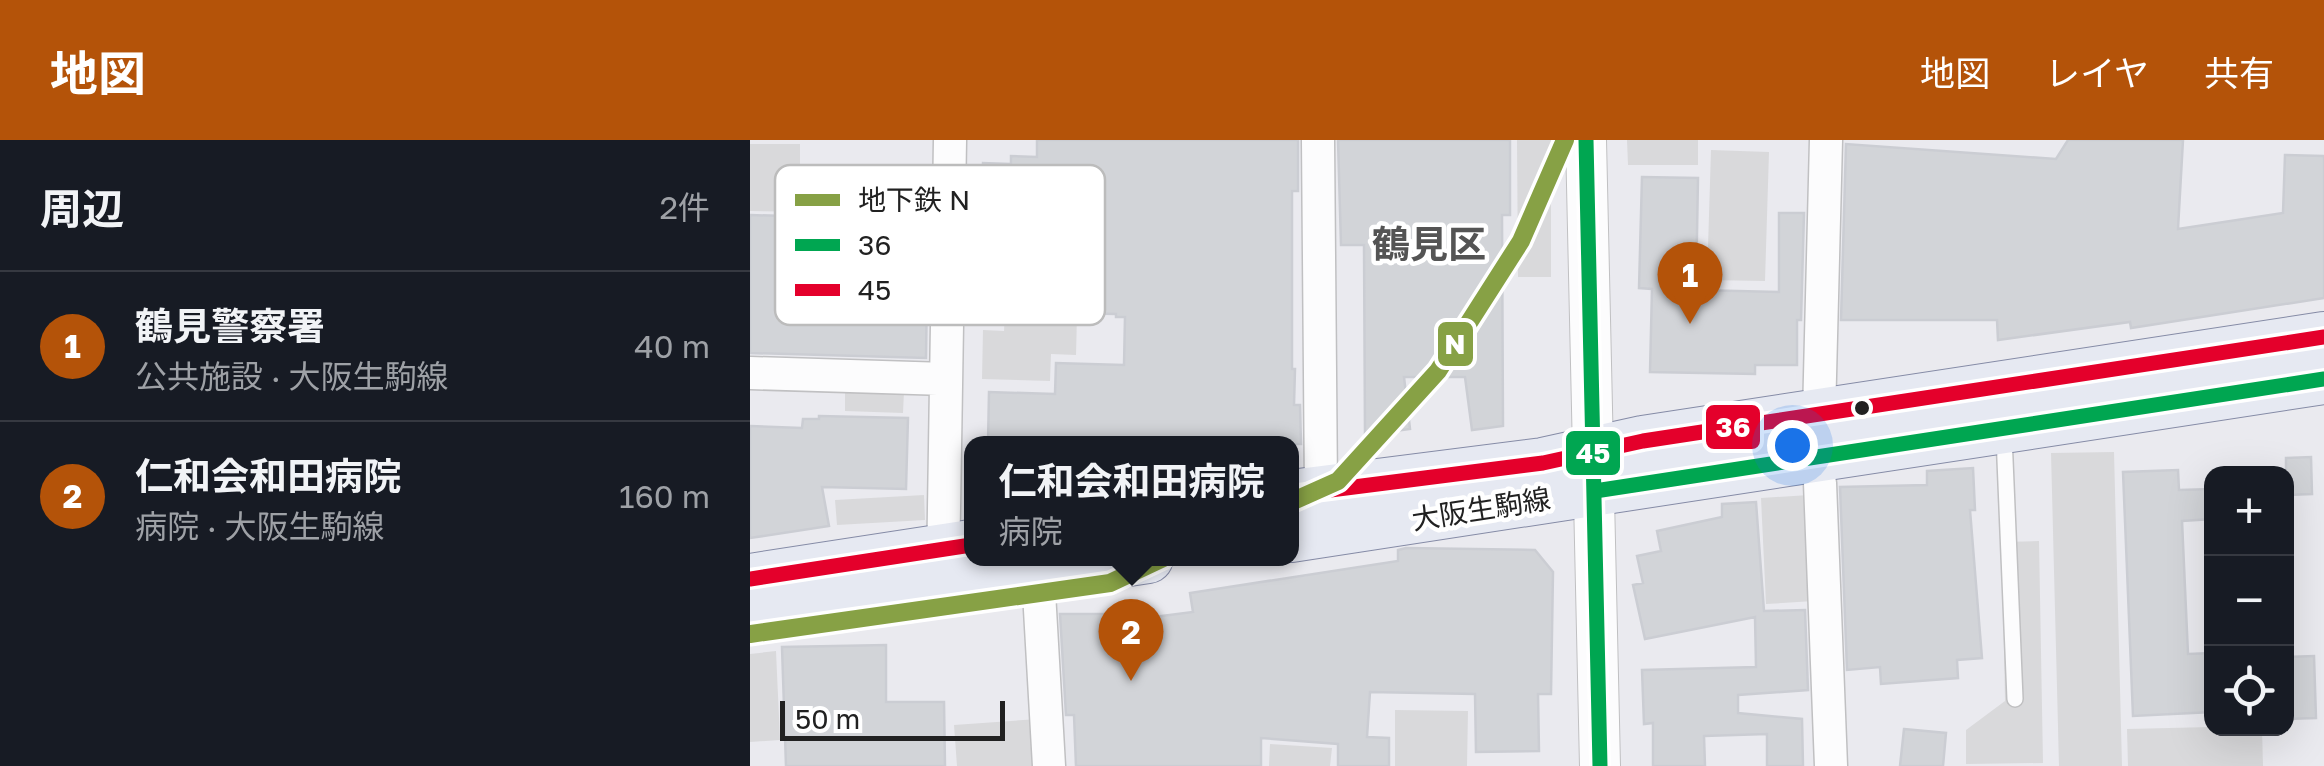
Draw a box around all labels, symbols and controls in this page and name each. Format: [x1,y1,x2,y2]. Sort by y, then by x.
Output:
text: 地図 [50,44,146,102]
text: 地図 [1920,52,1990,94]
text: レイヤ [2045,52,2149,94]
text: 共有 [2204,52,2274,94]
legend [775,165,1105,325]
text: 周辺 [40,183,124,233]
text: 地下鉄 N [858,183,970,216]
text: 2件 [659,188,710,226]
district label: 鶴見区 [1372,221,1486,266]
text: 36 [858,228,891,261]
pin: 1 [1658,241,1722,324]
text: 45 [858,273,891,306]
text: 鶴見警察署 [135,303,325,348]
line badge: N [1436,320,1475,368]
text: 1 [64,327,81,365]
text: 40 m [634,327,710,365]
text: N [1444,327,1466,360]
text: 公共施設 · 大阪生駒線 [135,357,449,395]
unlabelled marker [1852,398,1872,418]
line badge: 36 [1704,403,1762,451]
text: 36 [1716,410,1750,443]
your location [1767,420,1818,471]
line badge: 45 [1564,429,1622,477]
popup [964,436,1299,566]
text: 45 [1576,436,1610,469]
text: 仁和会和田病院 [135,453,401,498]
text: 仁和会和田病院 [998,458,1265,503]
map controls [2204,466,2294,736]
button: + [2204,466,2294,556]
text: 2 [63,477,82,515]
text: 160 m [619,477,710,515]
street label: 大阪生駒線 [1409,481,1553,536]
text: 病院 · 大阪生駒線 [135,507,385,545]
text: 病院 [998,512,1063,550]
button: − [2204,556,2294,646]
pin: 2 [1098,598,1164,681]
button: locate [2204,646,2294,736]
scale bar [780,696,1005,740]
text: 50 m [795,702,860,735]

